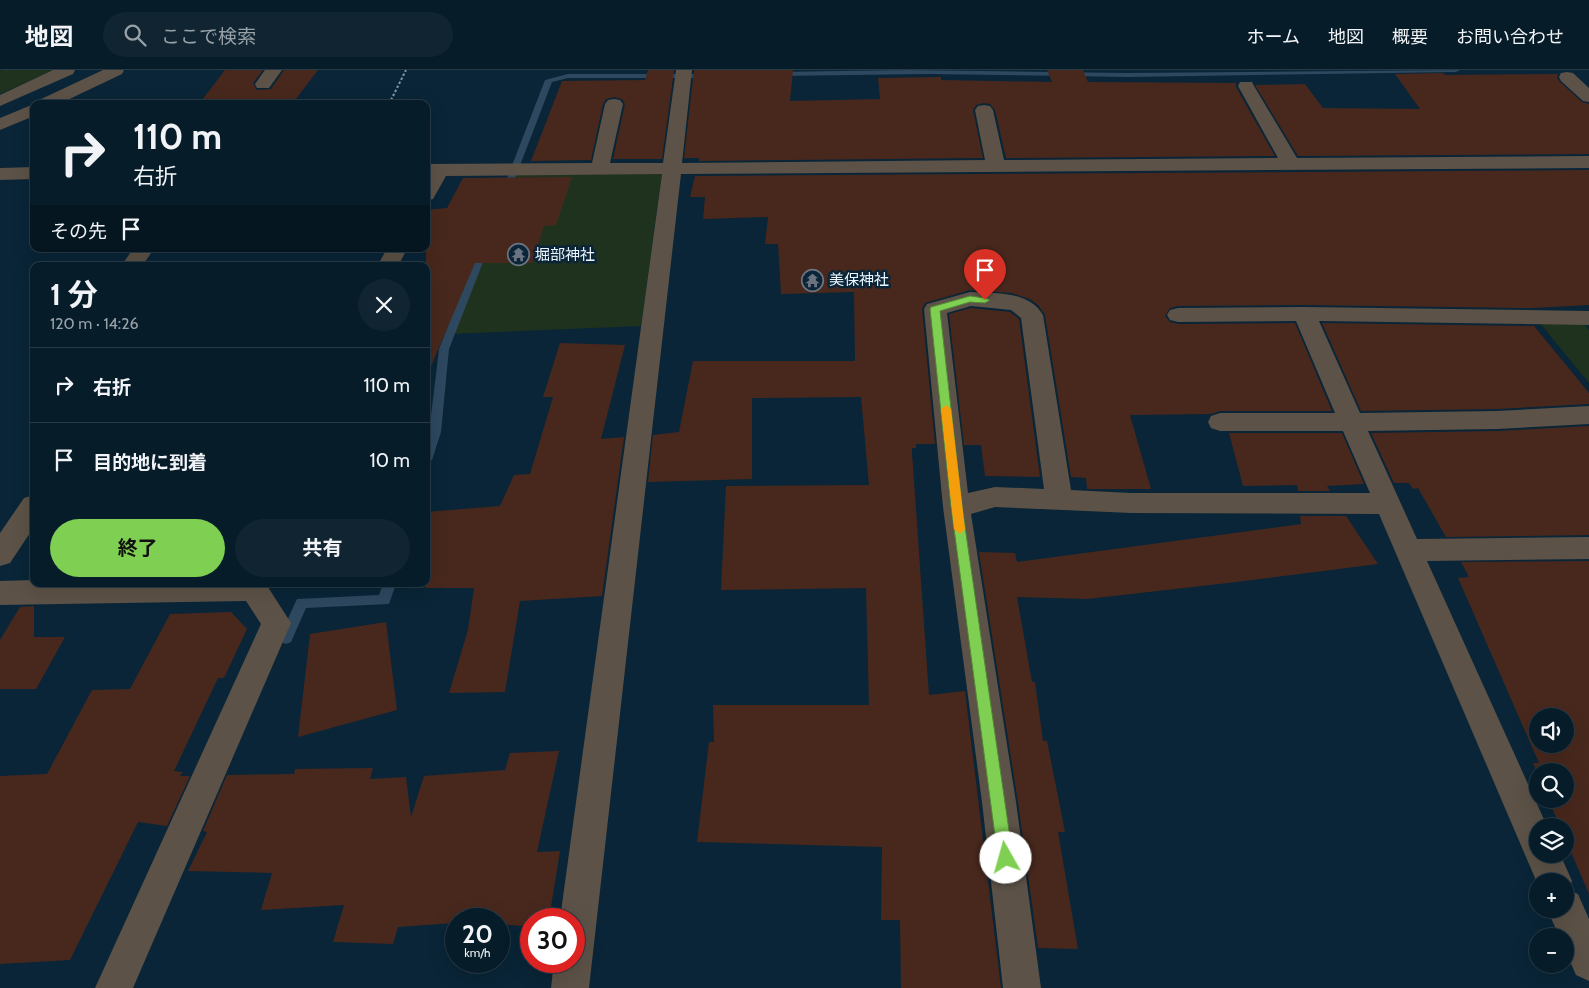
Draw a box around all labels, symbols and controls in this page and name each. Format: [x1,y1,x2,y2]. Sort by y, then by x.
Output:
search box [103,12,453,57]
icon: search [121,21,149,49]
text: 地図 [25,22,73,51]
text: ここで検索 [161,25,256,48]
text: ホーム [1247,26,1300,48]
text: 地図 [1328,26,1364,48]
text: 概要 [1392,26,1428,48]
text: お問い合わせ [1456,26,1564,48]
text: 110 m [133,115,222,158]
icon: right [50,120,115,185]
text: 右折 [133,163,177,190]
icon: arrive [117,215,145,243]
text: その先 [50,220,107,243]
temple icon: 堀部神社 [507,243,531,267]
place label: 堀部神社 [535,246,595,264]
pin [964,249,1006,300]
icon: arrive [971,256,999,284]
temple icon: 美保神社 [801,268,825,292]
place label: 美保神社 [829,271,889,289]
text: 1 分 [50,276,98,313]
button: close [358,279,410,331]
text: 120 m · 14:26 [50,314,139,333]
icon: right [50,371,78,399]
text: 110 m [363,374,410,397]
text: 右折 [93,376,131,399]
icon: arrive [50,446,78,474]
text: 10 m [370,449,410,472]
text: 目的地に到着 [93,451,207,474]
button: 終了 [50,519,225,577]
button: 共有 [235,519,410,577]
map controls [1529,708,1574,973]
button: sound [1529,708,1574,753]
button: search [1529,763,1574,808]
button: layers [1529,818,1574,863]
position arrow [979,831,1031,883]
button: + [1529,873,1574,918]
speed limit sign: 30 [520,908,585,973]
text: 20 [462,919,493,949]
button: − [1529,928,1574,973]
text: km/h [464,945,491,960]

